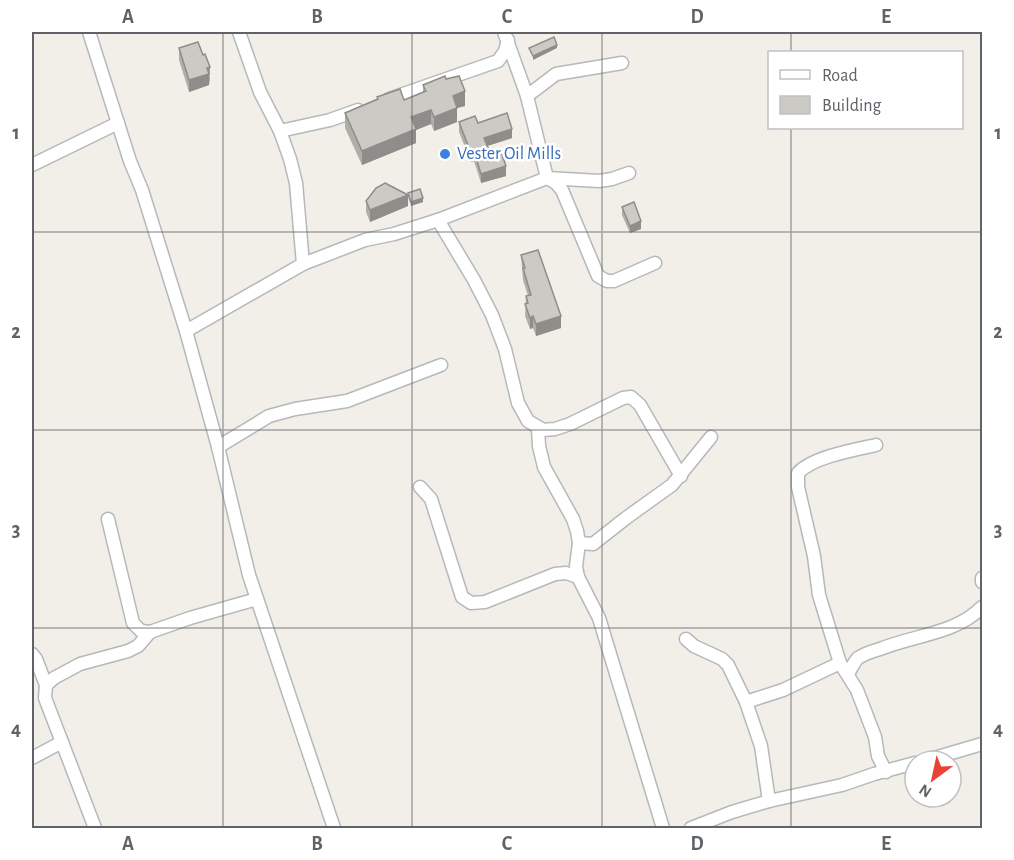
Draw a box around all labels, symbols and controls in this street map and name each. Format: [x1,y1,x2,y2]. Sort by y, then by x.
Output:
text: A [122,7,134,27]
text: B [311,7,323,27]
text: C [502,7,513,27]
text: D [690,7,704,27]
text: E [881,7,891,27]
legend [768,51,963,129]
text: Road [822,67,858,85]
text: Building [822,97,882,115]
text: 1 [12,123,20,143]
text: 1 [994,123,1002,143]
place label: Vester Oil Mills [457,145,561,163]
marker: Vester Oil Mills [438,147,452,161]
text: 2 [11,322,21,342]
text: 2 [993,322,1003,342]
text: 3 [12,520,20,540]
text: 3 [994,520,1002,540]
text: 4 [11,719,21,739]
text: 4 [993,719,1003,739]
north arrow [903,749,963,809]
text: N [916,781,934,800]
text: A [122,834,134,854]
text: B [311,834,323,854]
text: C [502,834,513,854]
text: D [690,834,704,854]
text: E [881,834,891,854]

